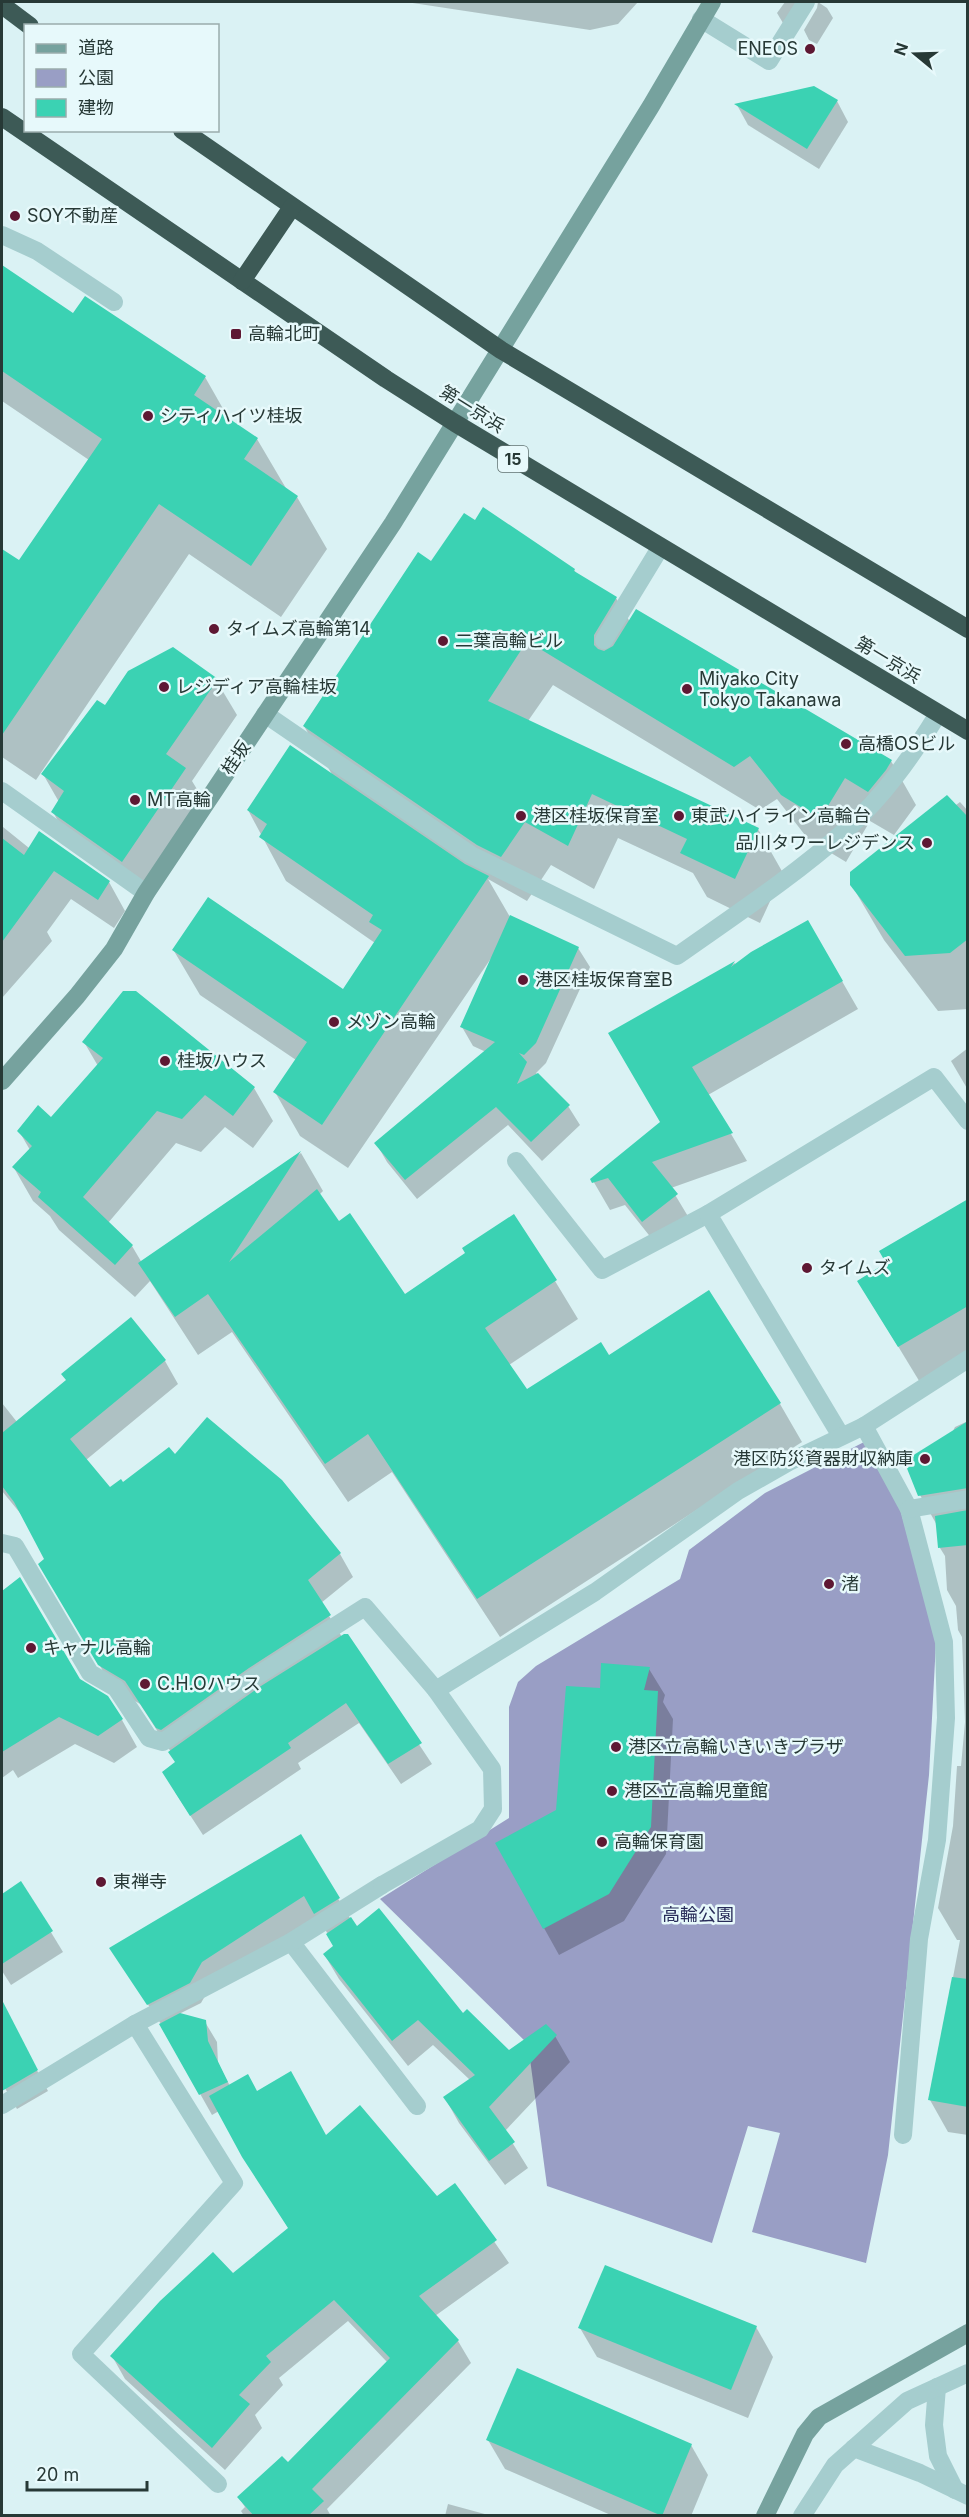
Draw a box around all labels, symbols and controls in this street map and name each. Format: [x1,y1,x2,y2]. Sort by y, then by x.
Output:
legend [24,24,219,132]
north arrow [885,24,945,84]
text: 道路 [78,37,114,58]
place label: ENEOS [737,38,798,59]
text: N [889,40,912,58]
marker: ENEOS [803,42,817,56]
text: 公園 [78,67,114,88]
text: 建物 [78,97,114,118]
place label: SOY不動産 [27,205,118,226]
marker: SOY不動産 [8,209,22,223]
place label: 高輪北町 [248,323,320,344]
marker: 高輪北町 [229,327,243,341]
street label: 第一京浜 [436,381,508,437]
place label: シティハイツ桂坂 [160,405,303,426]
marker: シティハイツ桂坂 [141,409,155,423]
road number: 15 [498,446,528,472]
place label: タイムズ高輪第14 [226,618,371,639]
marker: タイムズ高輪第14 [207,622,221,636]
place label: 二葉高輪ビル [455,630,563,651]
street label: 第一京浜 [852,632,925,687]
marker: 二葉高輪ビル [436,634,450,648]
place label: Miyako City Tokyo Takanawa [699,668,841,710]
place label: レジディア高輪桂坂 [176,676,337,697]
marker: レジディア高輪桂坂 [157,680,171,694]
marker: Miyako City Tokyo Takanawa [680,682,694,696]
place label: 高橋OSビル [858,733,955,754]
street label: 桂坂 [217,737,254,779]
marker: 高橋OSビル [839,737,853,751]
place label: MT高輪 [147,789,211,810]
marker: MT高輪 [128,793,142,807]
place label: 港区桂坂保育室 [533,805,659,826]
place label: 東武ハイライン高輪台 [691,805,871,826]
marker: 港区桂坂保育室 [514,809,528,823]
marker: 東武ハイライン高輪台 [672,809,686,823]
place label: 品川タワーレジデンス [735,832,915,853]
marker: 品川タワーレジデンス [920,836,934,850]
place label: 港区桂坂保育室B [535,969,673,990]
marker: 港区桂坂保育室B [516,973,530,987]
place label: メゾン高輪 [346,1011,436,1032]
marker: メゾン高輪 [327,1015,341,1029]
place label: 桂坂ハウス [177,1050,267,1071]
marker: 桂坂ハウス [158,1054,172,1068]
place label: タイムズ [819,1257,891,1278]
marker: タイムズ [800,1261,814,1275]
place label: 港区防災資器財収納庫 [733,1448,913,1469]
marker: 港区防災資器財収納庫 [918,1452,932,1466]
place label: 渚 [841,1573,859,1594]
marker: 渚 [822,1577,836,1591]
place label: キャナル高輪 [43,1637,151,1658]
marker: キャナル高輪 [24,1641,38,1655]
place label: C.H.Oハウス [157,1673,261,1694]
marker: C.H.Oハウス [138,1677,152,1691]
place label: 港区立高輪いきいきプラザ [628,1736,844,1757]
marker: 港区立高輪いきいきプラザ [609,1740,623,1754]
place label: 港区立高輪児童館 [624,1780,768,1801]
marker: 港区立高輪児童館 [605,1784,619,1798]
place label: 高輪保育園 [614,1831,704,1852]
marker: 高輪保育園 [595,1835,609,1849]
place label: 東禅寺 [113,1871,167,1892]
marker: 東禅寺 [94,1875,108,1889]
park label: 高輪公園 [662,1904,734,1925]
scale bar [27,2454,147,2492]
text: 20 m [36,2464,79,2485]

